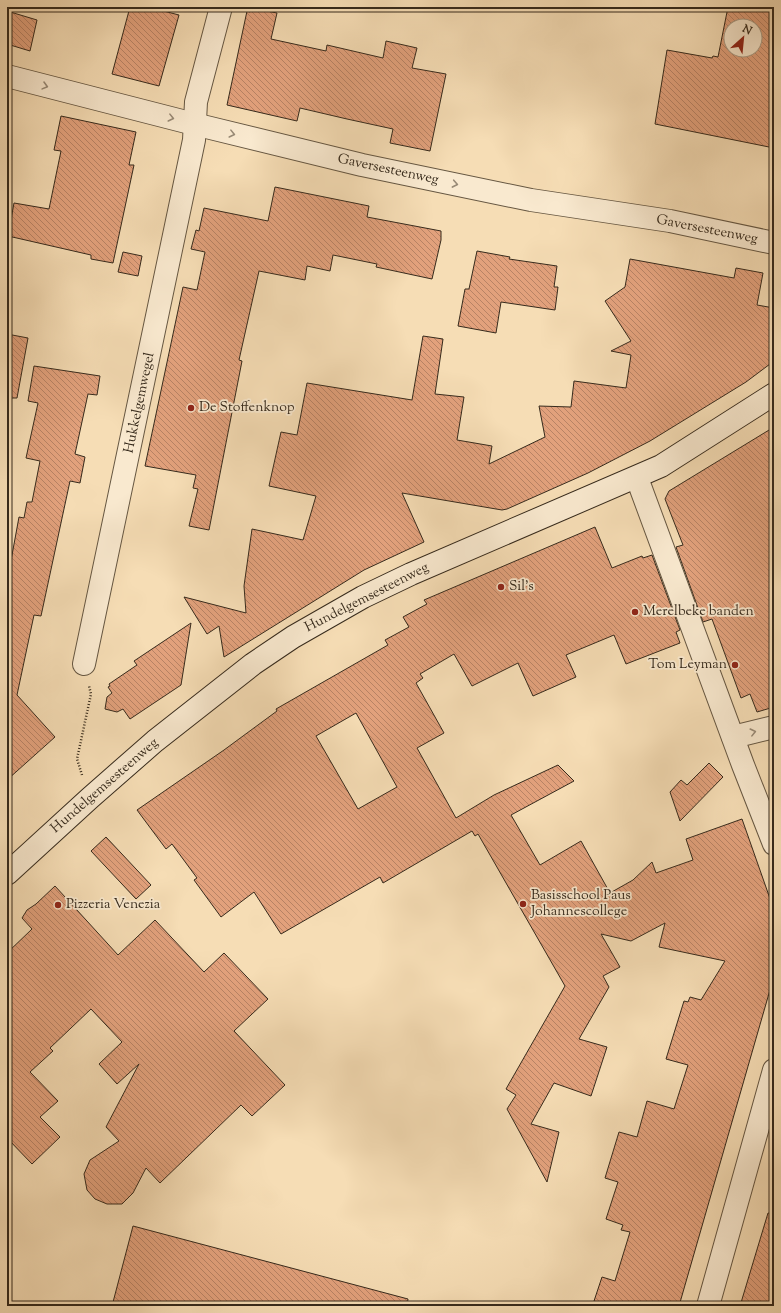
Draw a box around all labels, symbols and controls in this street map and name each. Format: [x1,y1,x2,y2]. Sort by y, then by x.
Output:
north arrow [723,18,763,58]
text: N [739,20,755,39]
one-way arrow [41,81,48,90]
one-way arrow [167,114,174,122]
one-way arrow [229,129,236,137]
street label: Gaversesteenweg [336,150,441,191]
one-way arrow [451,179,458,188]
street label: Gaversesteenweg [655,210,760,250]
street label: Hukkelgemwegel [120,351,160,455]
place label: De Stoffenknop [199,398,295,418]
marker: De Stoffenknop [186,403,196,413]
street label: Hundelgemsesteenweg [302,558,433,638]
place label: Sil's [509,577,534,597]
marker: Sil's [496,582,506,592]
place label: Merelbeke banden [643,602,754,622]
marker: Merelbeke banden [630,607,640,617]
place label: Tom Leyman [648,655,727,675]
marker: Tom Leyman [730,660,740,670]
one-way arrow [750,728,757,736]
street label: Hundelgemsesteenweg [47,733,163,838]
place label: Basisschool Paus Johannescollege [530,886,631,922]
place label: Pizzeria Venezia [66,895,161,915]
marker: Basisschool Paus Johannescollege [518,899,528,909]
marker: Pizzeria Venezia [53,900,63,910]

